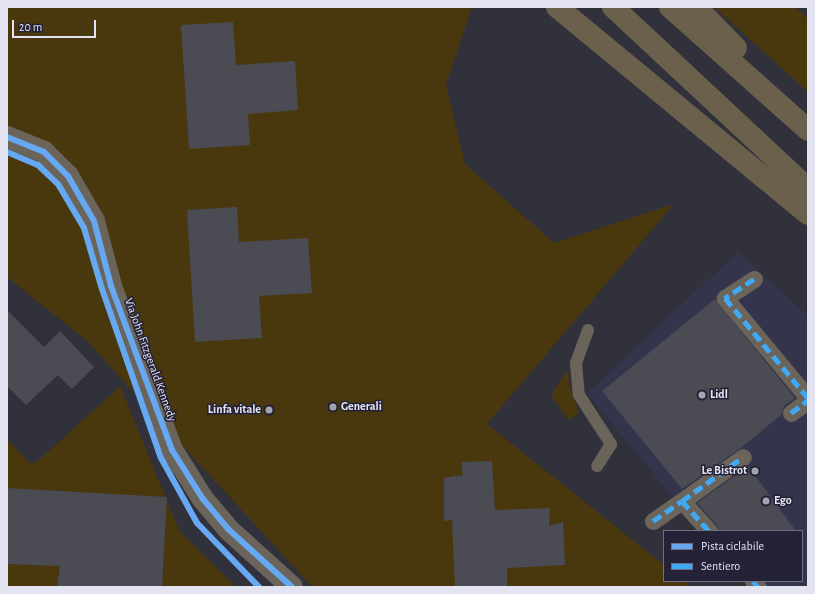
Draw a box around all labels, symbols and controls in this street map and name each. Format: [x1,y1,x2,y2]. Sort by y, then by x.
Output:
scale bar [14,12,98,38]
text: 20 m [19,21,42,33]
street label: Via John Fitzgerald Kennedy [121,296,179,424]
place label: Lidl [710,388,728,402]
marker: Lidl [697,390,707,400]
place label: Generali [341,400,382,414]
marker: Generali [328,402,338,412]
place label: Linfa vitale [208,403,261,417]
marker: Linfa vitale [264,405,274,415]
place label: Le Bistrot [702,464,747,478]
marker: Le Bistrot [750,466,760,476]
place label: Ego [774,494,792,508]
marker: Ego [761,496,771,506]
legend [663,530,803,582]
text: Pista ciclabile [701,540,764,552]
text: Sentiero [701,560,740,572]

